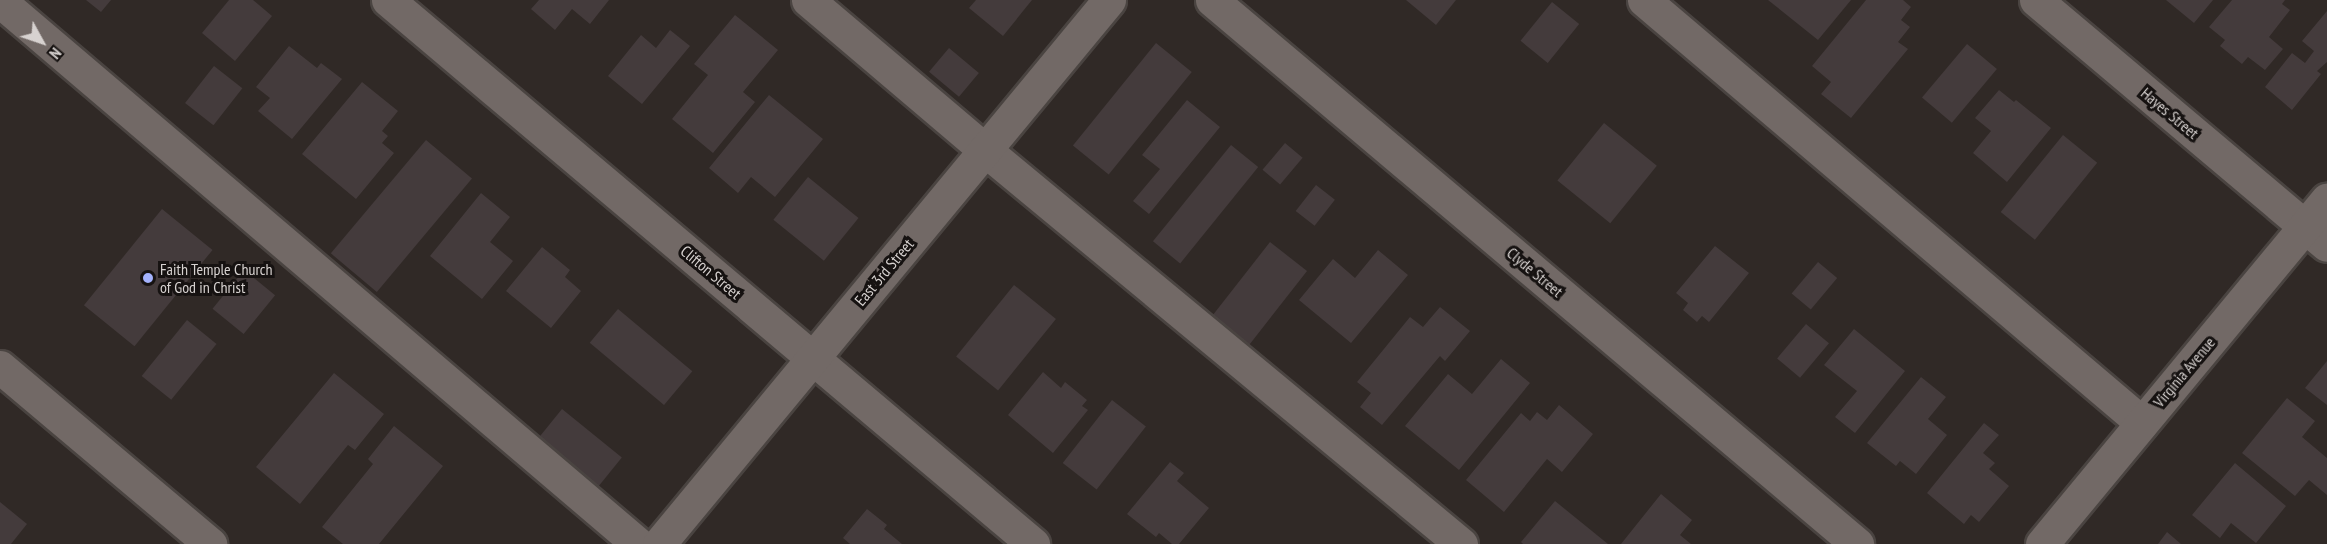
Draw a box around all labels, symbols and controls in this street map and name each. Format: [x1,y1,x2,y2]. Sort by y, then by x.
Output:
north arrow [12,12,72,72]
text: N [45,44,66,63]
street label: Hayes Street [2137,83,2203,143]
street label: East 3rd Street [850,235,918,309]
street label: Clifton Street [677,241,745,303]
street label: Clyde Street [1503,243,1567,301]
place label: Faith Temple Church of God in Christ [160,259,273,297]
marker: Faith Temple Church of God in Christ [141,271,155,285]
street label: Virginia Avenue [2149,333,2219,411]

